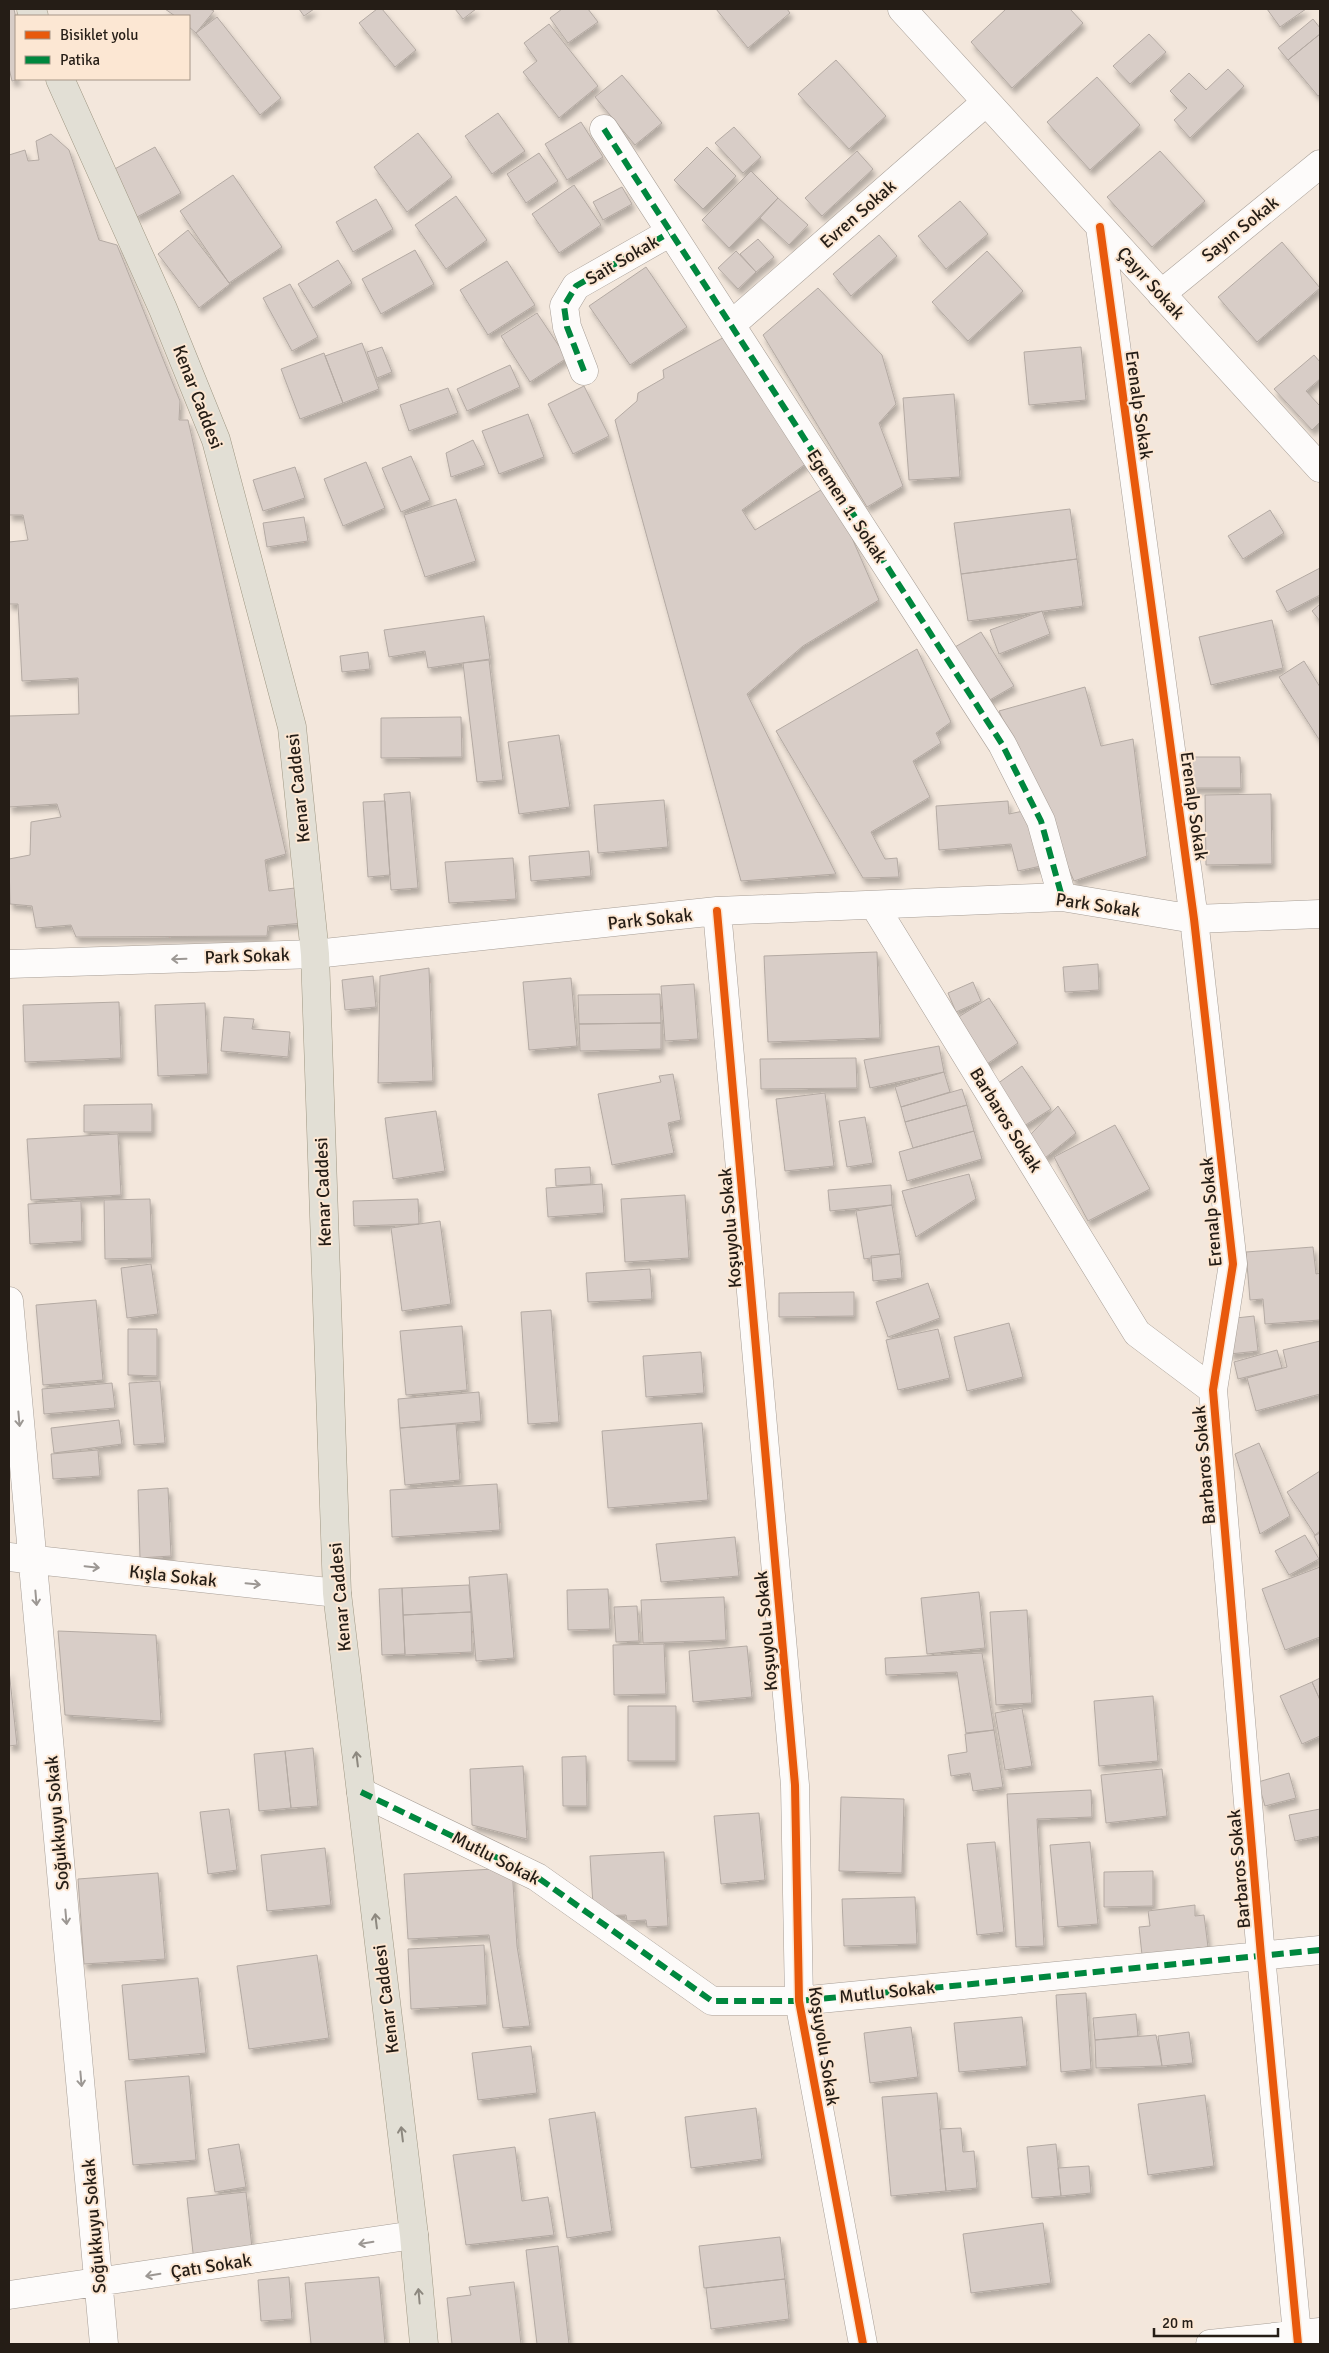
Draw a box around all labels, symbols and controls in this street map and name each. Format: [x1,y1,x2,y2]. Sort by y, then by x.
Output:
legend [15,15,190,80]
text: Bisiklet yolu [60,26,138,44]
text: Patika [60,51,100,69]
street label: Evren Sokak [815,175,901,253]
street label: Sayın Sokak [1197,191,1283,267]
street label: Sait Sokak [582,230,662,290]
street label: Çayır Sokak [1113,242,1189,324]
street label: Kenar Caddesi [168,342,228,452]
street label: Erenalp Sokak [1120,349,1158,461]
street label: Egemen 1. Sokak [802,445,892,567]
street label: Kenar Caddesi [281,732,315,844]
street label: Erenalp Sokak [1175,750,1213,862]
street label: Park Sokak [1054,888,1142,922]
street label: Park Sokak [607,904,693,934]
street label: Park Sokak [204,944,290,968]
one-way arrow [171,954,187,963]
street label: Barbaros Sokak [965,1064,1047,1176]
street label: Kenar Caddesi [310,1137,336,1247]
street label: Erenalp Sokak [1195,1156,1227,1268]
street label: Koşuyolu Sokak [714,1167,746,1289]
street label: Barbaros Sokak [1188,1405,1220,1525]
one-way arrow [15,1411,24,1427]
street label: Kenar Caddesi [324,1541,356,1653]
street label: Kışla Sokak [128,1560,218,1592]
one-way arrow [84,1562,100,1572]
street label: Koşuyolu Sokak [750,1570,782,1692]
one-way arrow [245,1579,261,1589]
one-way arrow [31,1590,41,1606]
one-way arrow [352,1752,362,1768]
street label: Soğukkuyu Sokak [40,1755,74,1891]
street label: Barbaros Sokak [1223,1809,1255,1929]
street label: Mutlu Sokak [448,1826,544,1890]
one-way arrow [61,1909,70,1925]
one-way arrow [371,1913,381,1929]
street label: Kenar Caddesi [368,1943,404,2055]
street label: Mutlu Sokak [838,1976,936,2008]
street label: Koşuyolu Sokak [804,1985,844,2107]
one-way arrow [76,2070,85,2086]
one-way arrow [397,2126,407,2142]
street label: Soğukkuyu Sokak [77,2158,111,2294]
one-way arrow [358,2238,374,2248]
street label: Çatı Sokak [169,2249,253,2283]
one-way arrow [145,2270,161,2280]
one-way arrow [414,2288,424,2304]
scale bar [1154,2306,1278,2338]
text: 20 m [1162,2314,1193,2332]

